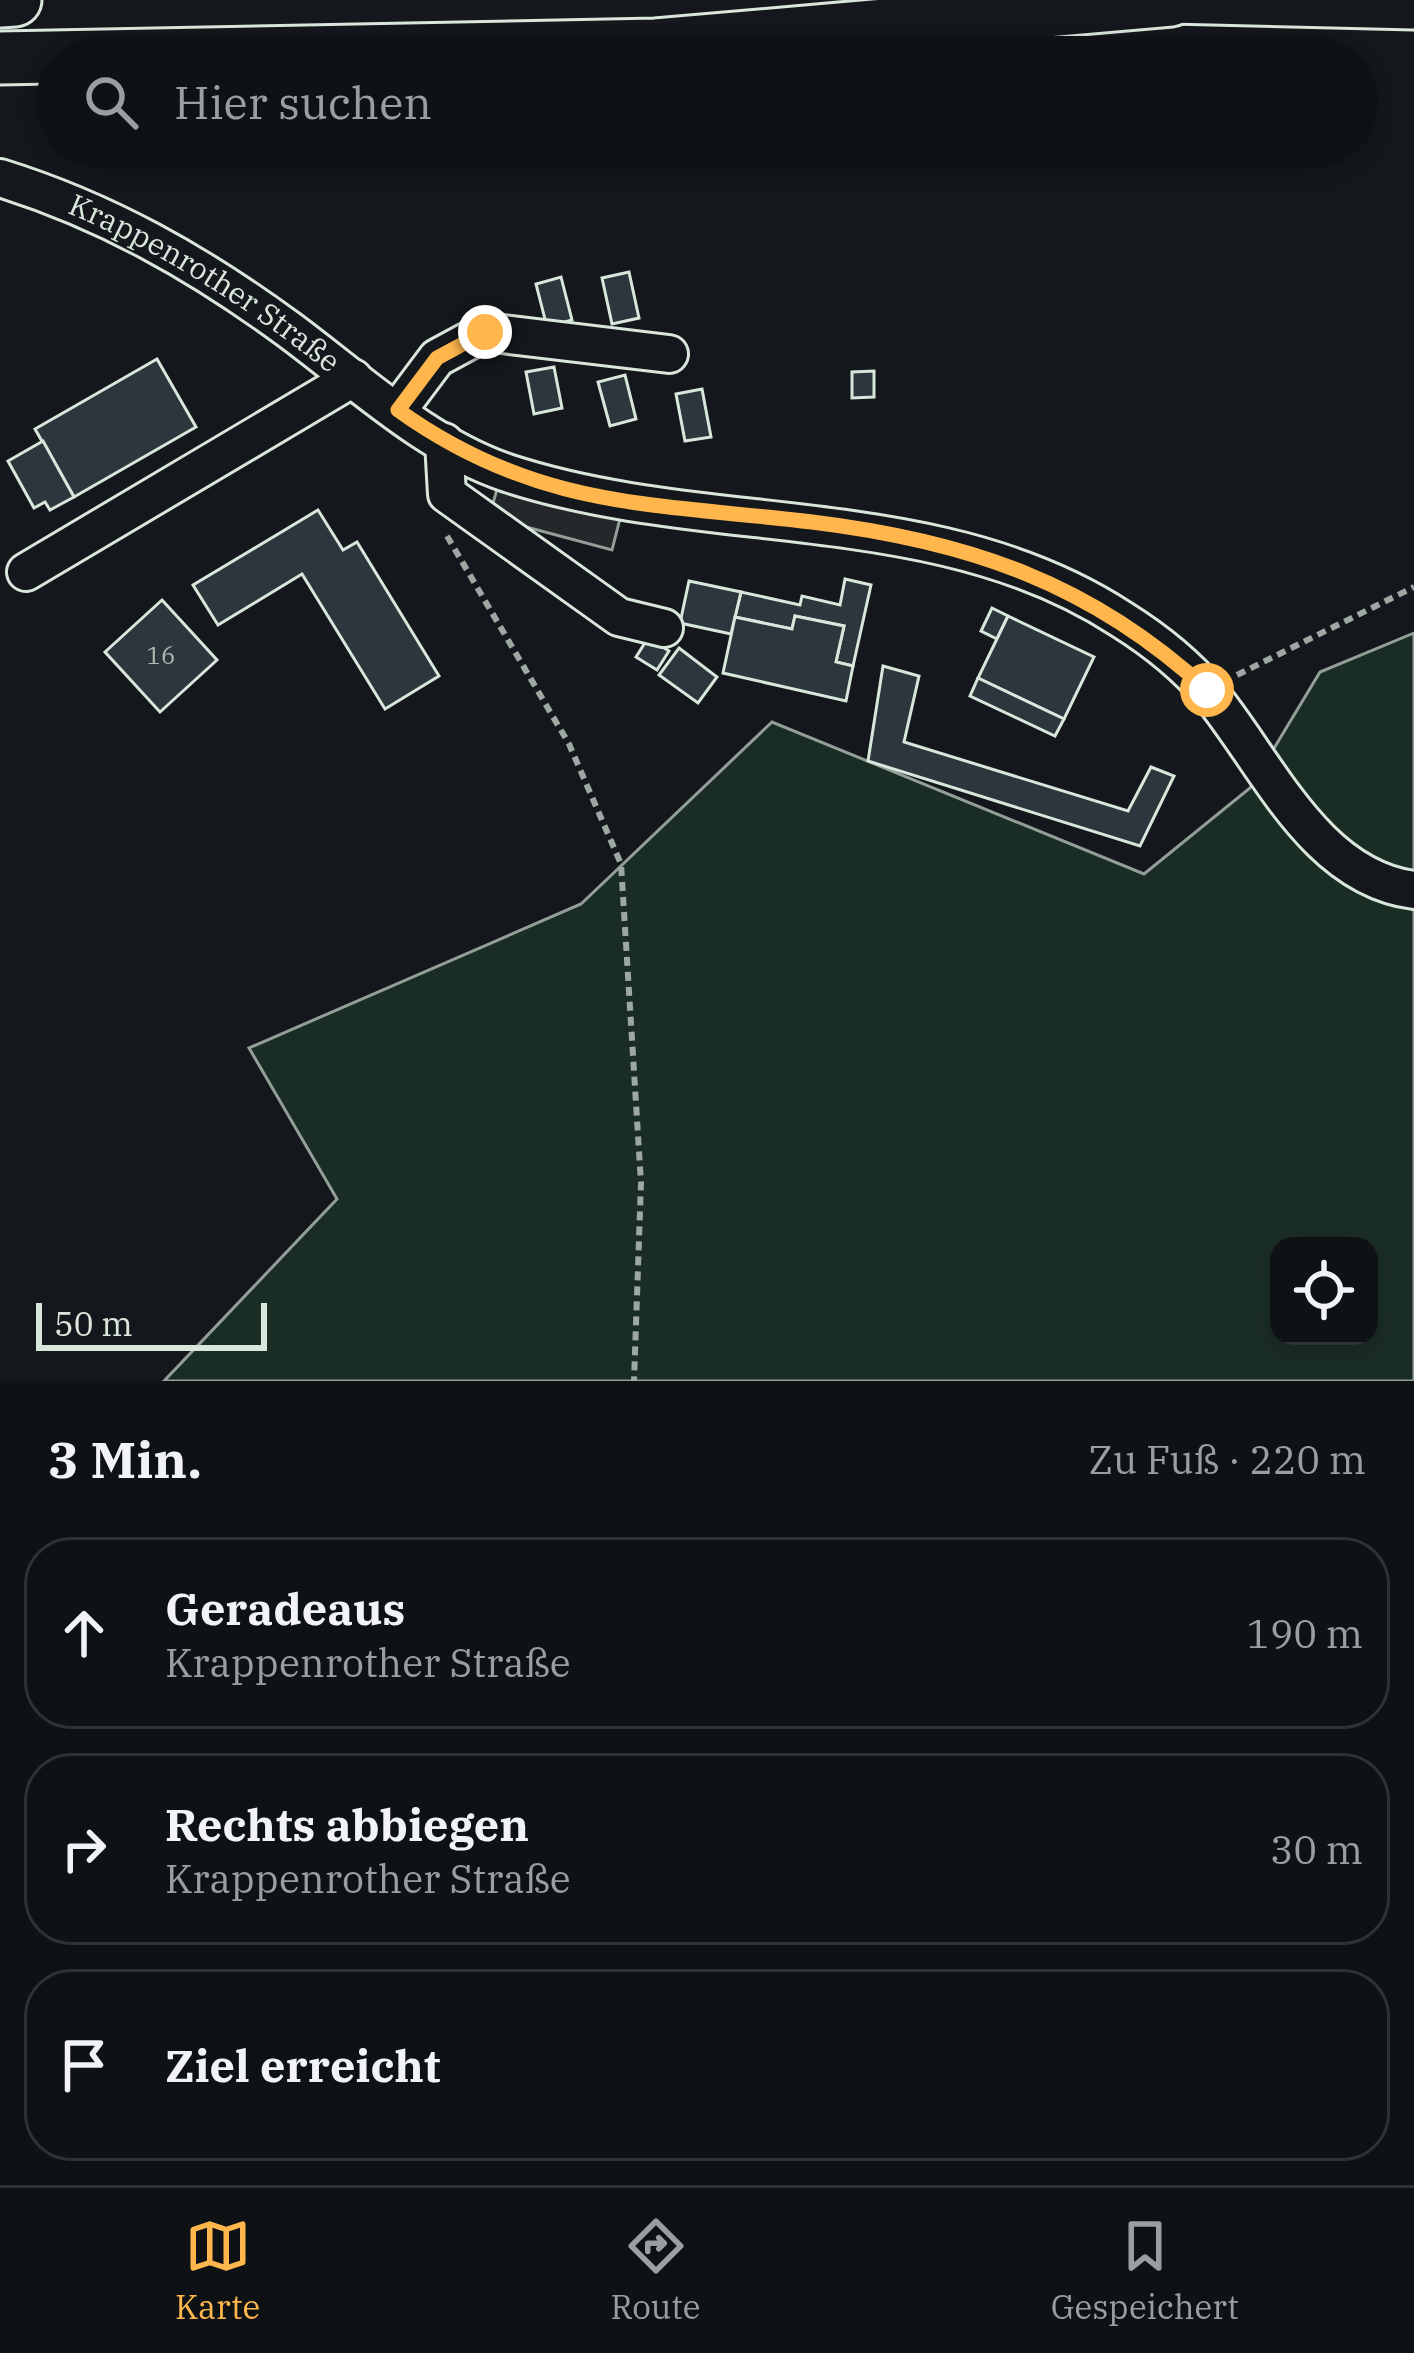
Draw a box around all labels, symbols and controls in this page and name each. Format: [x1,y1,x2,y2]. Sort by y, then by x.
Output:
search box [36,36,1378,168]
icon: search [78,69,144,135]
text: Hier suchen [174,73,432,131]
street label: Krappenrother Straße [63,184,349,380]
route end [458,305,512,359]
house number: 16 [147,639,175,671]
route start [1180,663,1234,717]
map controls [1270,1237,1378,1345]
button: locate [1270,1237,1378,1345]
scale bar [36,1297,267,1350]
text: 50 m [54,1302,133,1345]
text: 3 Min. [48,1426,202,1492]
text: Zu Fuß · 220 m [1088,1434,1366,1485]
text: Geradeaus [165,1579,405,1637]
icon: ahead [51,1600,117,1666]
text: 190 m [1247,1608,1363,1659]
text: Krappenrother Straße [165,1637,571,1688]
text: Rechts abbiegen [165,1795,529,1853]
icon: right [51,1816,117,1882]
text: 30 m [1270,1824,1363,1875]
text: Krappenrother Straße [165,1853,571,1904]
icon: arrive [51,2032,117,2098]
text: Ziel erreicht [165,2036,441,2094]
tab: Karte [175,2213,260,2328]
tab: Route [610,2213,701,2328]
tab: Gespeichert [1051,2213,1239,2328]

